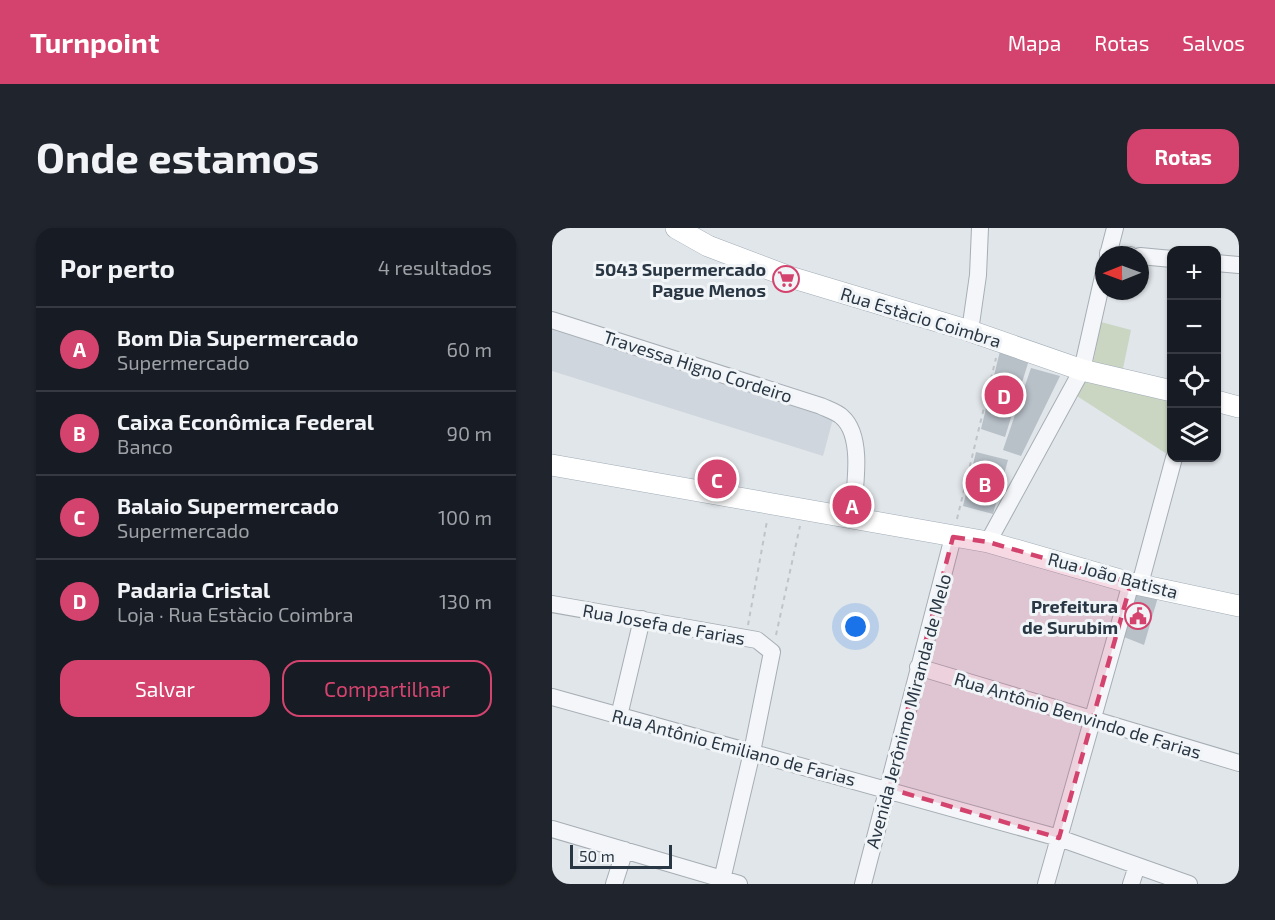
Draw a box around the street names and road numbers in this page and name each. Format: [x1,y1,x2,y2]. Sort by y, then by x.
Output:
street label: Rua Estàcio Coimbra [838,282,1004,352]
street label: Travessa Higno Cordeiro [601,325,795,407]
street label: Rua João Batista [1046,547,1180,603]
street label: Avenida Jerônimo Miranda de Melo [861,571,955,851]
street label: Rua Josefa de Farias [581,599,747,649]
street label: Rua Antônio Benvindo de Farias [952,667,1204,763]
street label: Rua Antônio Emiliano de Farias [610,704,858,790]

